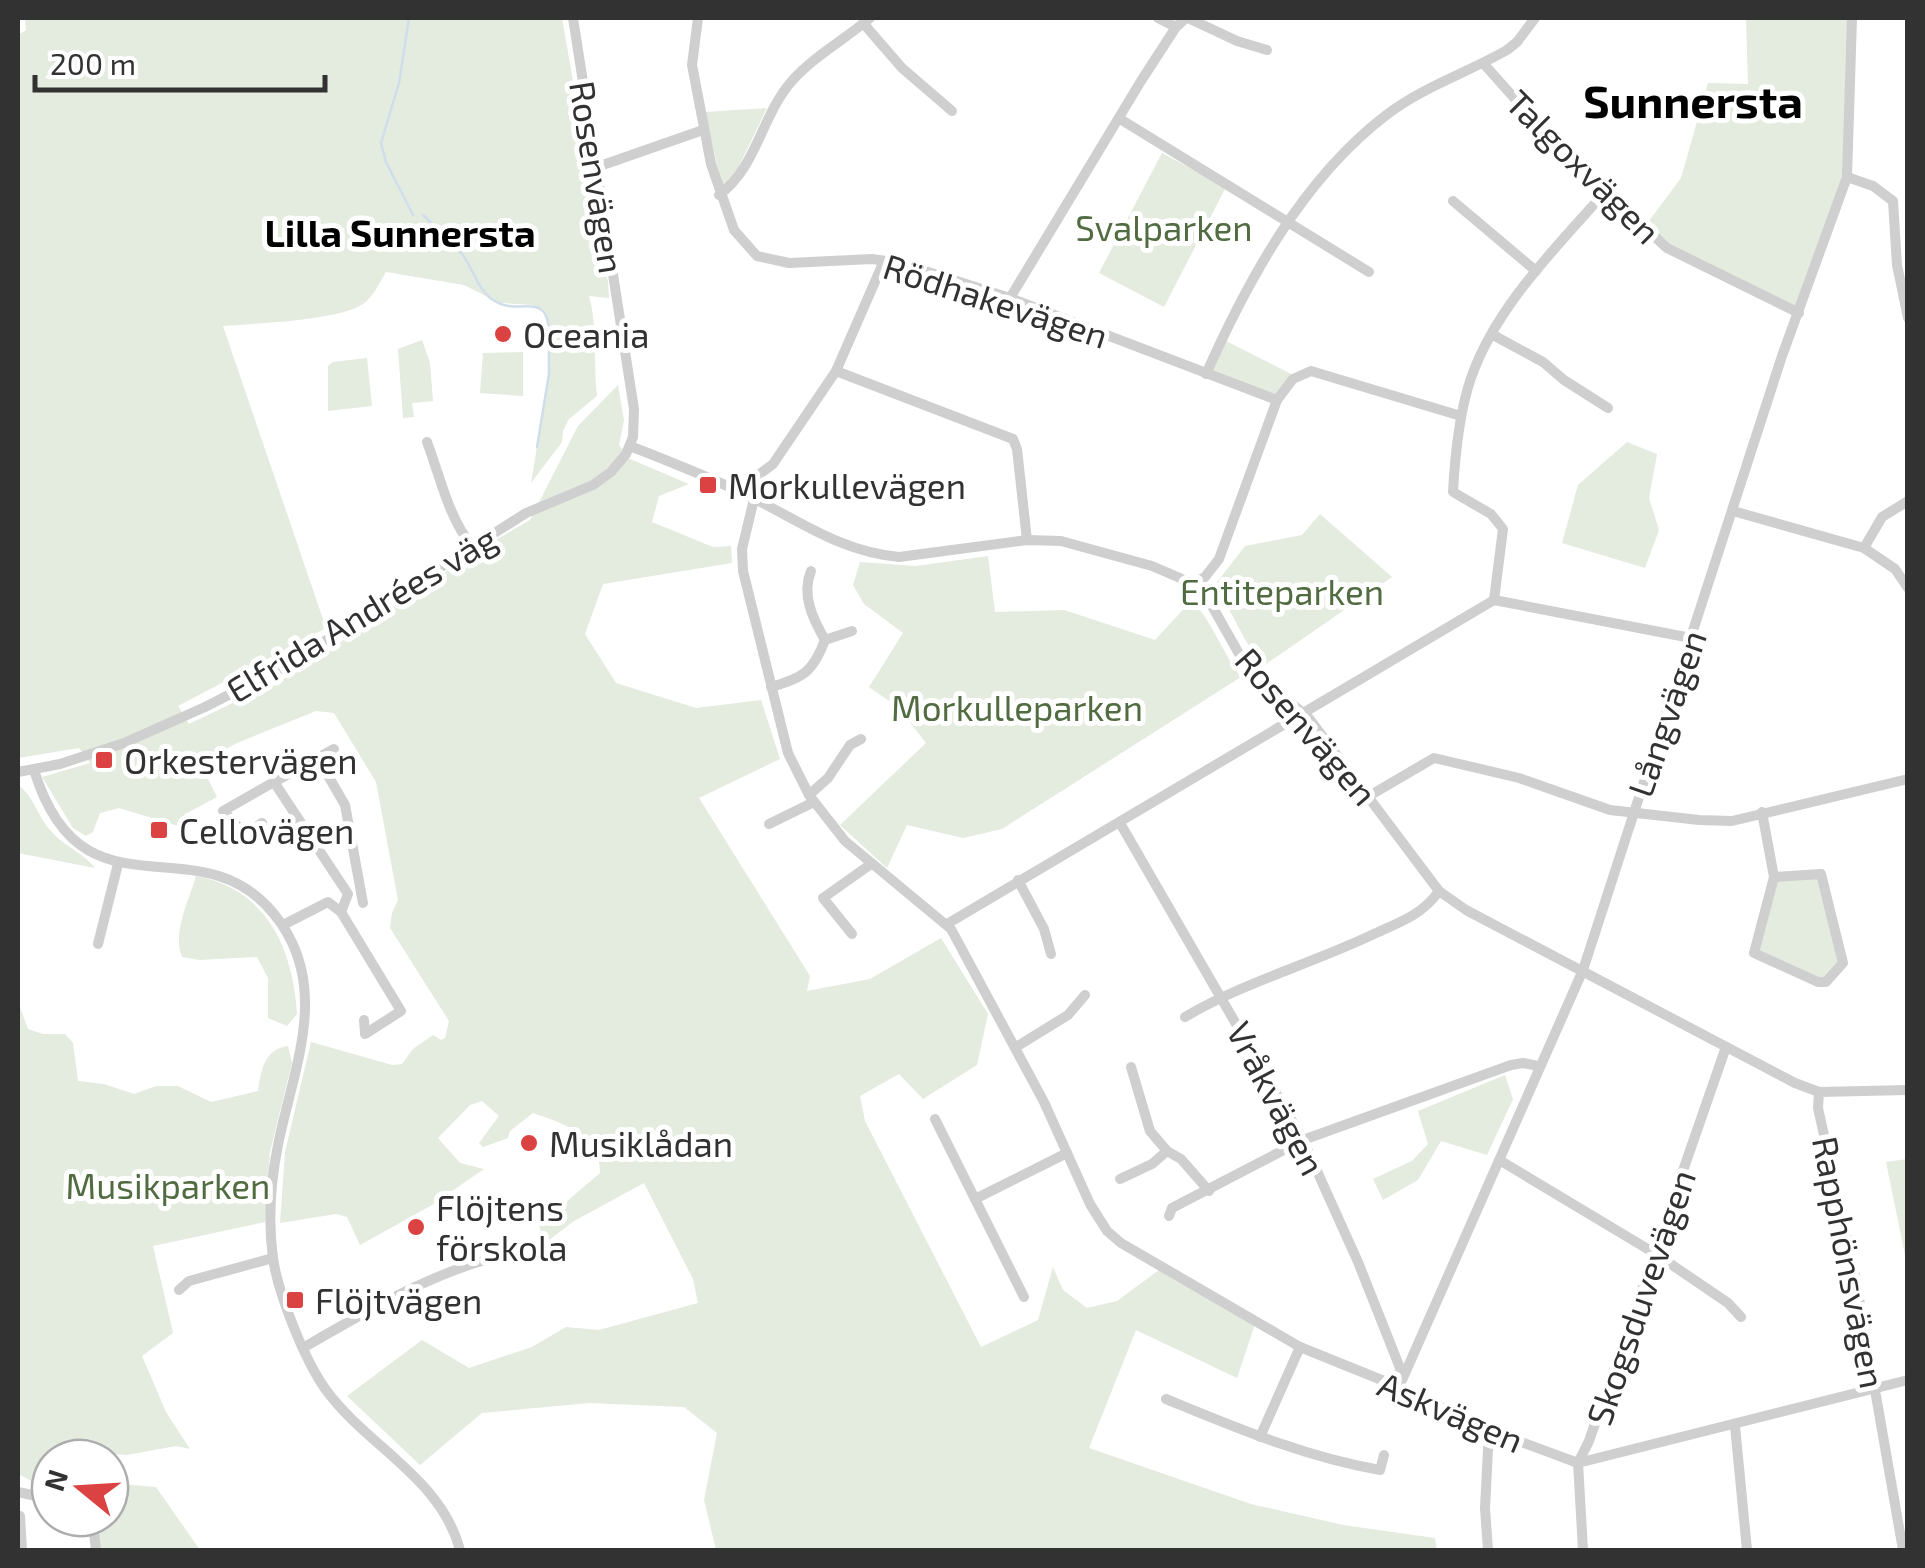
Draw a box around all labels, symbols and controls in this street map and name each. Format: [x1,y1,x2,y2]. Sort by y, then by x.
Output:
scale bar [35,30,325,92]
text: 200 m [50,45,136,81]
district label: Sunnersta [1583,73,1803,127]
street label: Rosenvägen [562,78,634,276]
street label: Talgoxvägen [1498,80,1670,252]
park label: Svalparken [1075,206,1253,248]
district label: Lilla Sunnersta [264,209,536,255]
street label: Rödhakevägen [879,244,1113,356]
place label: Oceania [523,313,649,355]
marker: Oceania [492,323,514,345]
place label: Morkullevägen [728,464,966,506]
marker: Morkullevägen [697,474,719,496]
street label: Elfrida Andrées väg [218,516,504,710]
park label: Entiteparken [1180,570,1384,612]
street label: Långvägen [1618,624,1714,802]
street label: Rosenvägen [1227,639,1387,813]
park label: Morkulleparken [891,686,1143,728]
place label: Orkestervägen [124,739,358,781]
marker: Orkestervägen [93,749,115,771]
place label: Cellovägen [179,809,354,851]
marker: Cellovägen [148,819,170,841]
street label: Vråkvägen [1219,1014,1335,1182]
place label: Musiklådan [549,1122,733,1164]
marker: Musiklådan [518,1132,540,1154]
street label: Rapphönsvägen [1805,1132,1895,1392]
park label: Musikparken [66,1164,270,1206]
street label: Skogsduvevägen [1577,1164,1703,1430]
place label: Flöjtens förskola [436,1186,568,1268]
marker: Flöjtens förskola [405,1216,427,1238]
place label: Flöjtvägen [315,1279,482,1321]
marker: Flöjtvägen [284,1289,306,1311]
street label: Askvägen [1372,1362,1530,1460]
north arrow [30,1438,130,1538]
text: N [36,1465,75,1495]

